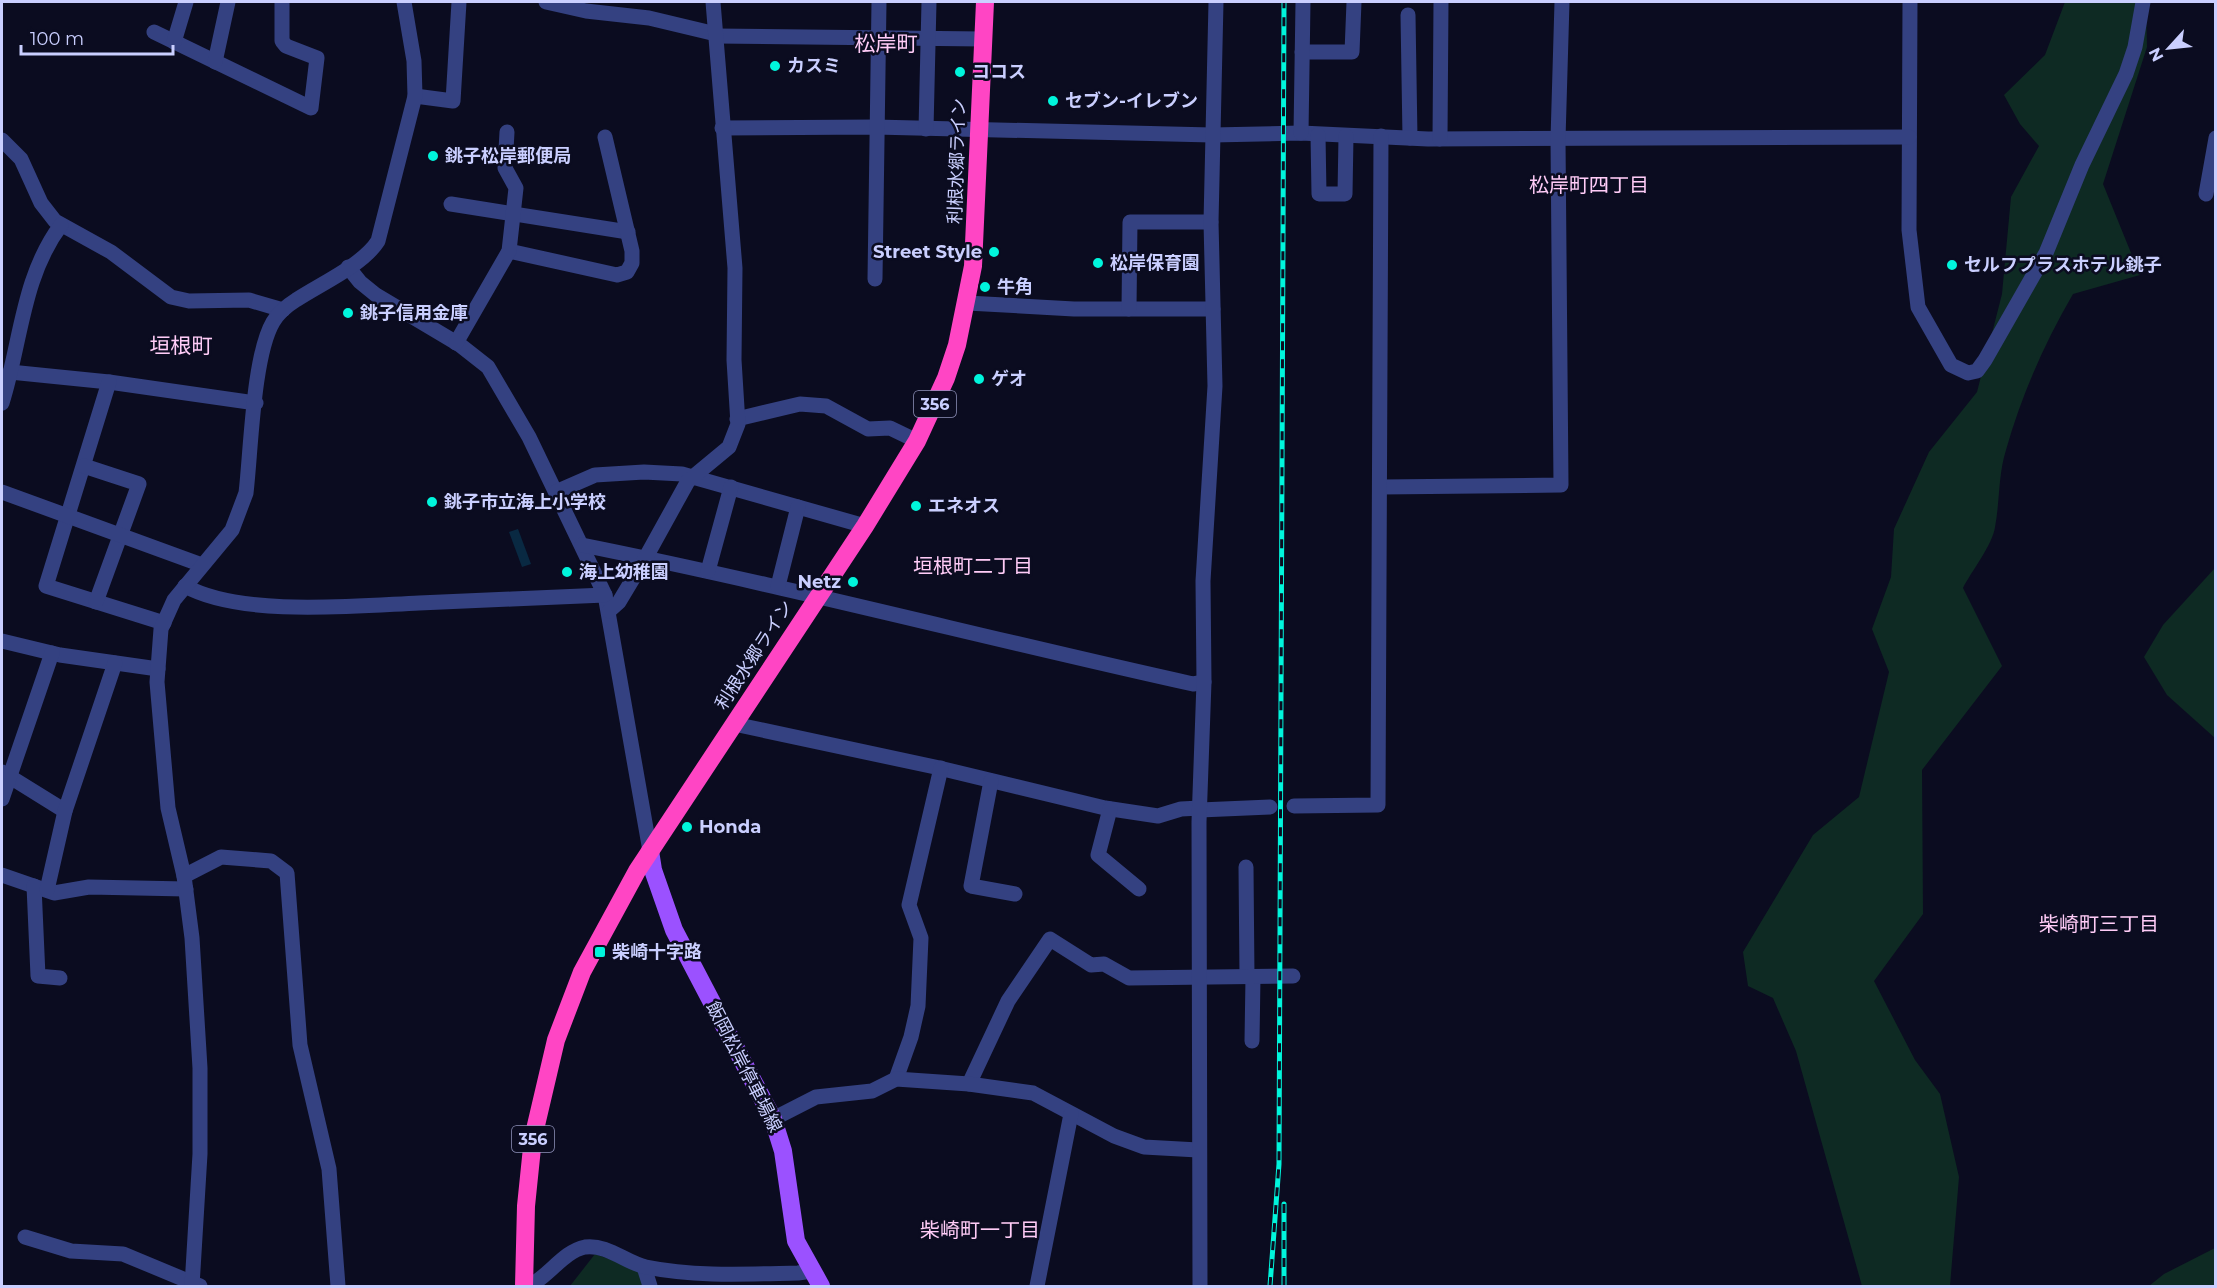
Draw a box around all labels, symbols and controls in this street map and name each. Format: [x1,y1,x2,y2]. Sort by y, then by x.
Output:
scale bar [21,18,172,56]
north arrow [2139,18,2199,78]
text: 100 m [30,28,84,50]
district label: 松岸町 [855,31,918,56]
text: N [2145,45,2167,65]
place label: カスミ [787,55,841,77]
marker: カスミ [768,59,782,73]
place label: ココス [972,61,1026,83]
marker: ココス [953,65,967,79]
place label: セブン-イレブン [1065,90,1198,112]
marker: セブン-イレブン [1046,94,1060,108]
street label: 利根水郷ライン [944,98,970,224]
place label: 銚子松岸郵便局 [444,145,571,167]
marker: 銚子松岸郵便局 [426,149,440,163]
district label: 松岸町四丁目 [1529,173,1649,197]
place label: Street Style [873,241,982,263]
marker: Street Style [987,245,1001,259]
place label: 松岸保育園 [1110,252,1200,274]
place label: セルフプラスホテル銚子 [1964,254,2162,276]
marker: 松岸保育園 [1091,256,1105,270]
marker: セルフプラスホテル銚子 [1945,258,1959,272]
place label: 牛角 [997,276,1033,298]
marker: 牛角 [978,280,992,294]
place label: 銚子信用金庫 [359,302,468,324]
marker: 銚子信用金庫 [341,306,355,320]
district label: 垣根町 [150,333,213,358]
place label: ゲオ [991,368,1027,390]
marker: ゲオ [972,372,986,386]
road number: 356 [914,391,956,417]
place label: 銚子市立海上小学校 [443,491,606,513]
marker: 銚子市立海上小学校 [425,495,439,509]
place label: エネオス [928,495,1000,517]
marker: エネオス [909,499,923,513]
district label: 垣根町二丁目 [913,554,1033,578]
place label: 海上幼稚園 [579,561,669,583]
marker: 海上幼稚園 [560,565,574,579]
place label: Netz [797,571,841,593]
marker: Netz [846,575,860,589]
street label: 利根水郷ライン [710,596,798,714]
place label: Honda [699,816,761,838]
marker: Honda [680,820,694,834]
district label: 柴崎町三丁目 [2039,912,2159,936]
place label: 柴崎十字路 [612,941,702,963]
marker: 柴崎十字路 [593,945,607,959]
street label: 飯岡松岸停車場線 [702,998,786,1136]
road number: 356 [512,1126,554,1152]
district label: 柴崎町一丁目 [920,1218,1040,1242]

